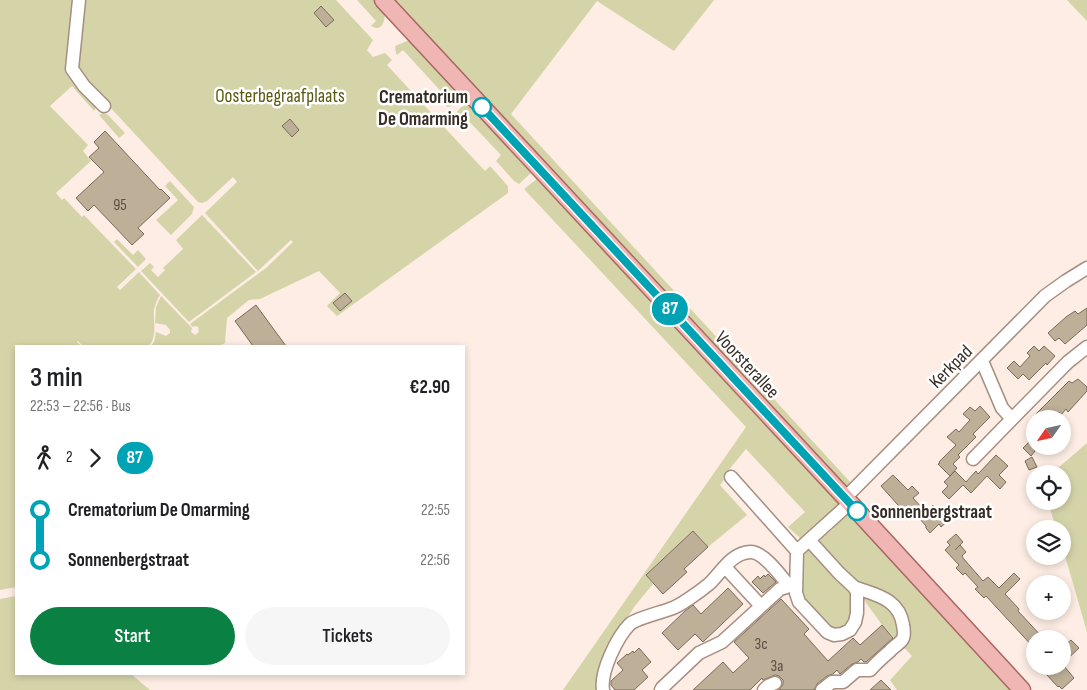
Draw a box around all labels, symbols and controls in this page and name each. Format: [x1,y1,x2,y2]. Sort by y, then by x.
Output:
park label: Oosterbegraafplaats [215,85,345,108]
place label: Crematorium De Omarming [378,86,468,131]
marker: Crematorium De Omarming [472,97,492,117]
house number: 95 [113,196,127,215]
line badge: 87 [648,293,692,325]
text: 87 [662,298,678,319]
street label: Voorsterallee [710,327,784,404]
street label: Kerkpad [925,341,977,393]
text: 3 min [30,361,83,394]
text: €2.90 [410,376,450,399]
text: 22:53 – 22:56 · Bus [30,397,131,416]
north arrow [1026,410,1071,455]
map controls [1026,410,1071,675]
icon: walk [30,444,58,472]
icon: forward [81,444,109,472]
text: 87 [127,447,143,468]
text: 2 [66,448,73,467]
button: locate [1026,465,1071,510]
text: Crematorium De Omarming [68,499,250,522]
text: 22:55 [421,501,450,520]
marker: Sonnenbergstraat [847,501,867,521]
place label: Sonnenbergstraat [871,501,992,524]
button: layers [1026,520,1071,565]
text: Sonnenbergstraat [68,549,189,572]
text: 22:56 [420,551,450,570]
button: + [1026,575,1071,620]
button: Start [30,607,235,665]
button: Tickets [245,607,450,665]
button: − [1026,630,1071,675]
house number: 3c [754,635,768,654]
house number: 3a [771,657,783,676]

